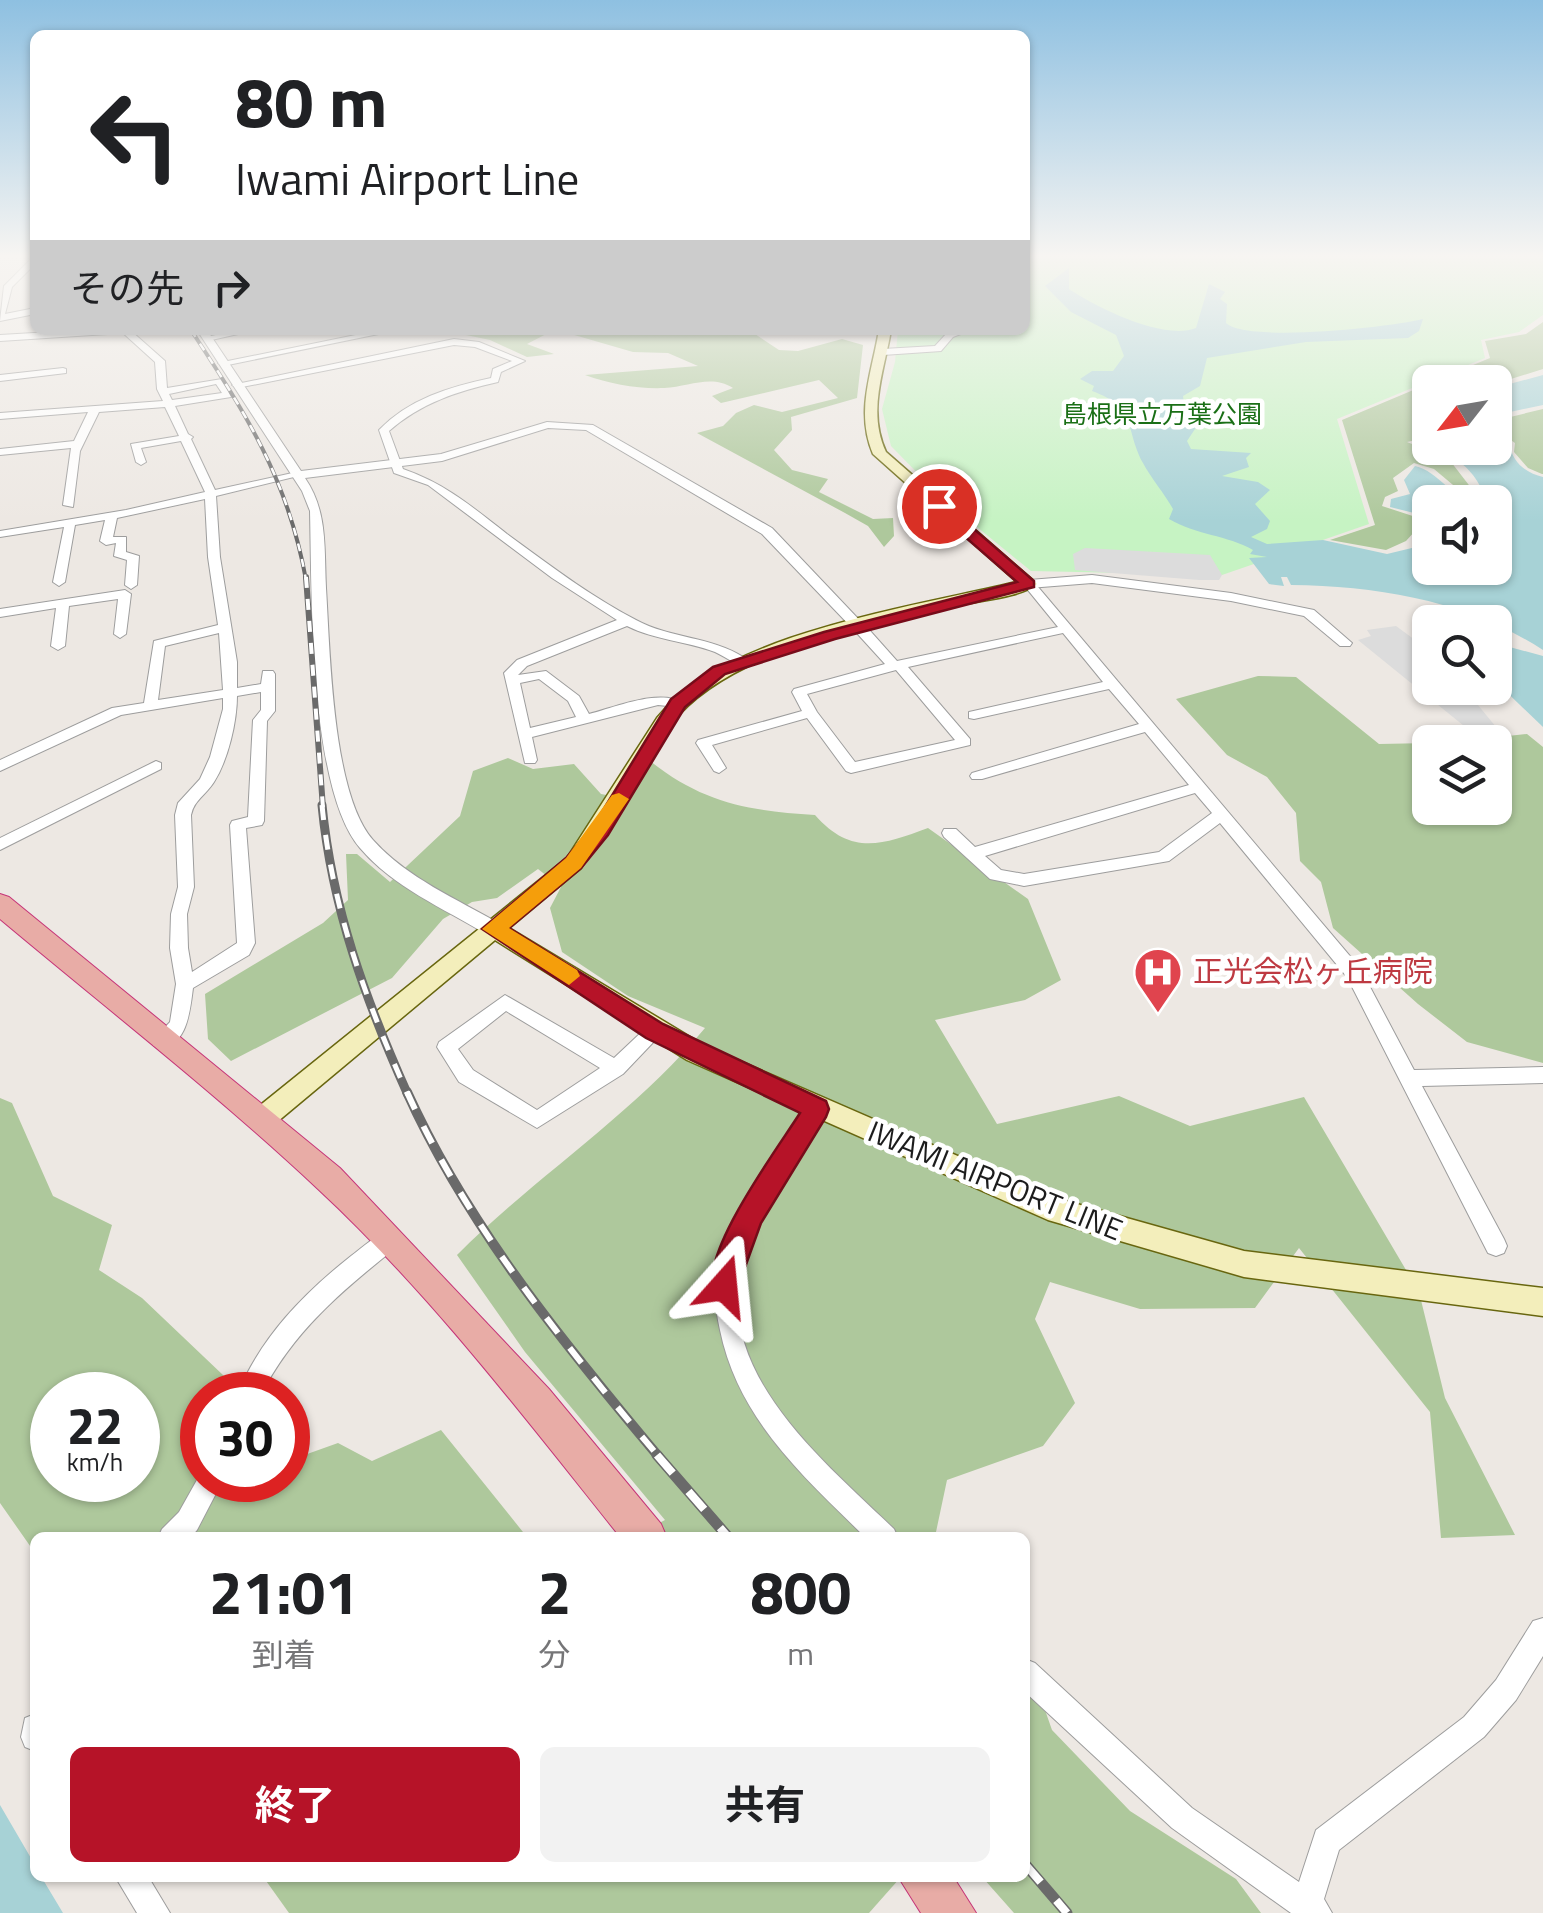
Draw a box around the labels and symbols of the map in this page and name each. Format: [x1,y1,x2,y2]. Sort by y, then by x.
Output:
north arrow [1412,365,1512,465]
park label: 島根県立万葉公園 [1062,395,1262,433]
pin [897,464,982,549]
hospital icon: 正光会松ヶ丘病院 [1132,946,1184,1014]
place label: 正光会松ヶ丘病院 [1193,948,1433,994]
street label: IWAMI AIRPORT LINE [861,1108,1130,1252]
position arrow [672,1234,776,1338]
speed limit sign: 30 [180,1372,310,1502]

